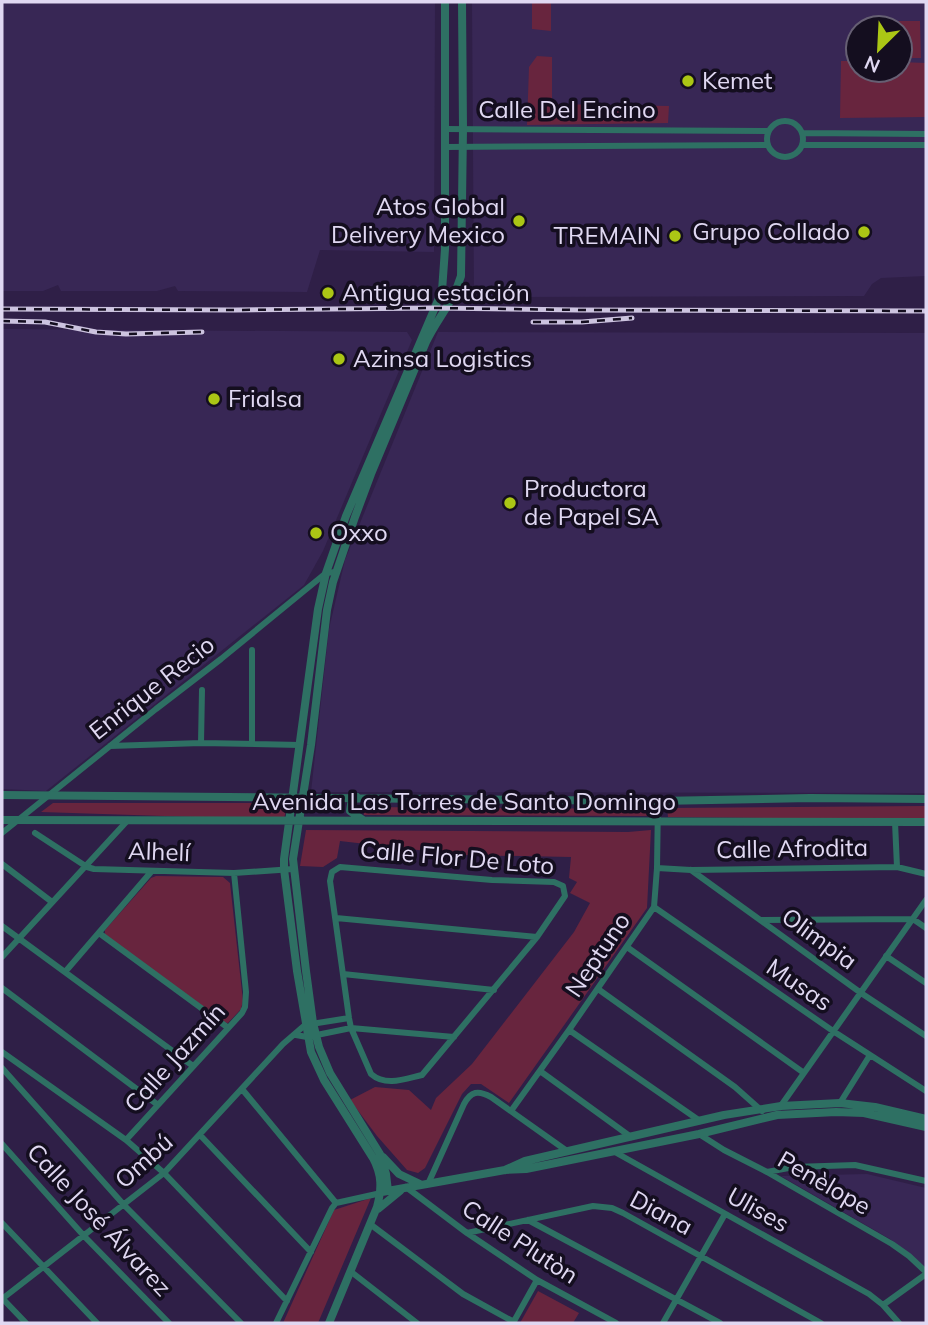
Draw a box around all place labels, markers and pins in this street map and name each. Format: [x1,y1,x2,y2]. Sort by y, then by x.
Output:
place label: Kemet [702,65,773,95]
marker: Kemet [680,73,696,89]
place label: Atos Global Delivery Mexico [331,191,505,249]
marker: Atos Global Delivery Mexico [511,213,527,229]
place label: Grupo Collado [692,216,850,246]
place label: TREMAIN [553,220,661,250]
marker: Grupo Collado [856,224,872,240]
marker: TREMAIN [667,228,683,244]
place label: Antigua estación [342,277,530,307]
marker: Antigua estación [320,285,336,301]
place label: Azinsa Logistics [353,343,532,373]
marker: Azinsa Logistics [331,351,347,367]
place label: Frialsa [228,383,302,413]
marker: Frialsa [206,391,222,407]
place label: Productora de Papel SA [524,473,660,531]
marker: Productora de Papel SA [502,495,518,511]
place label: Oxxo [330,517,388,547]
marker: Oxxo [308,525,324,541]

